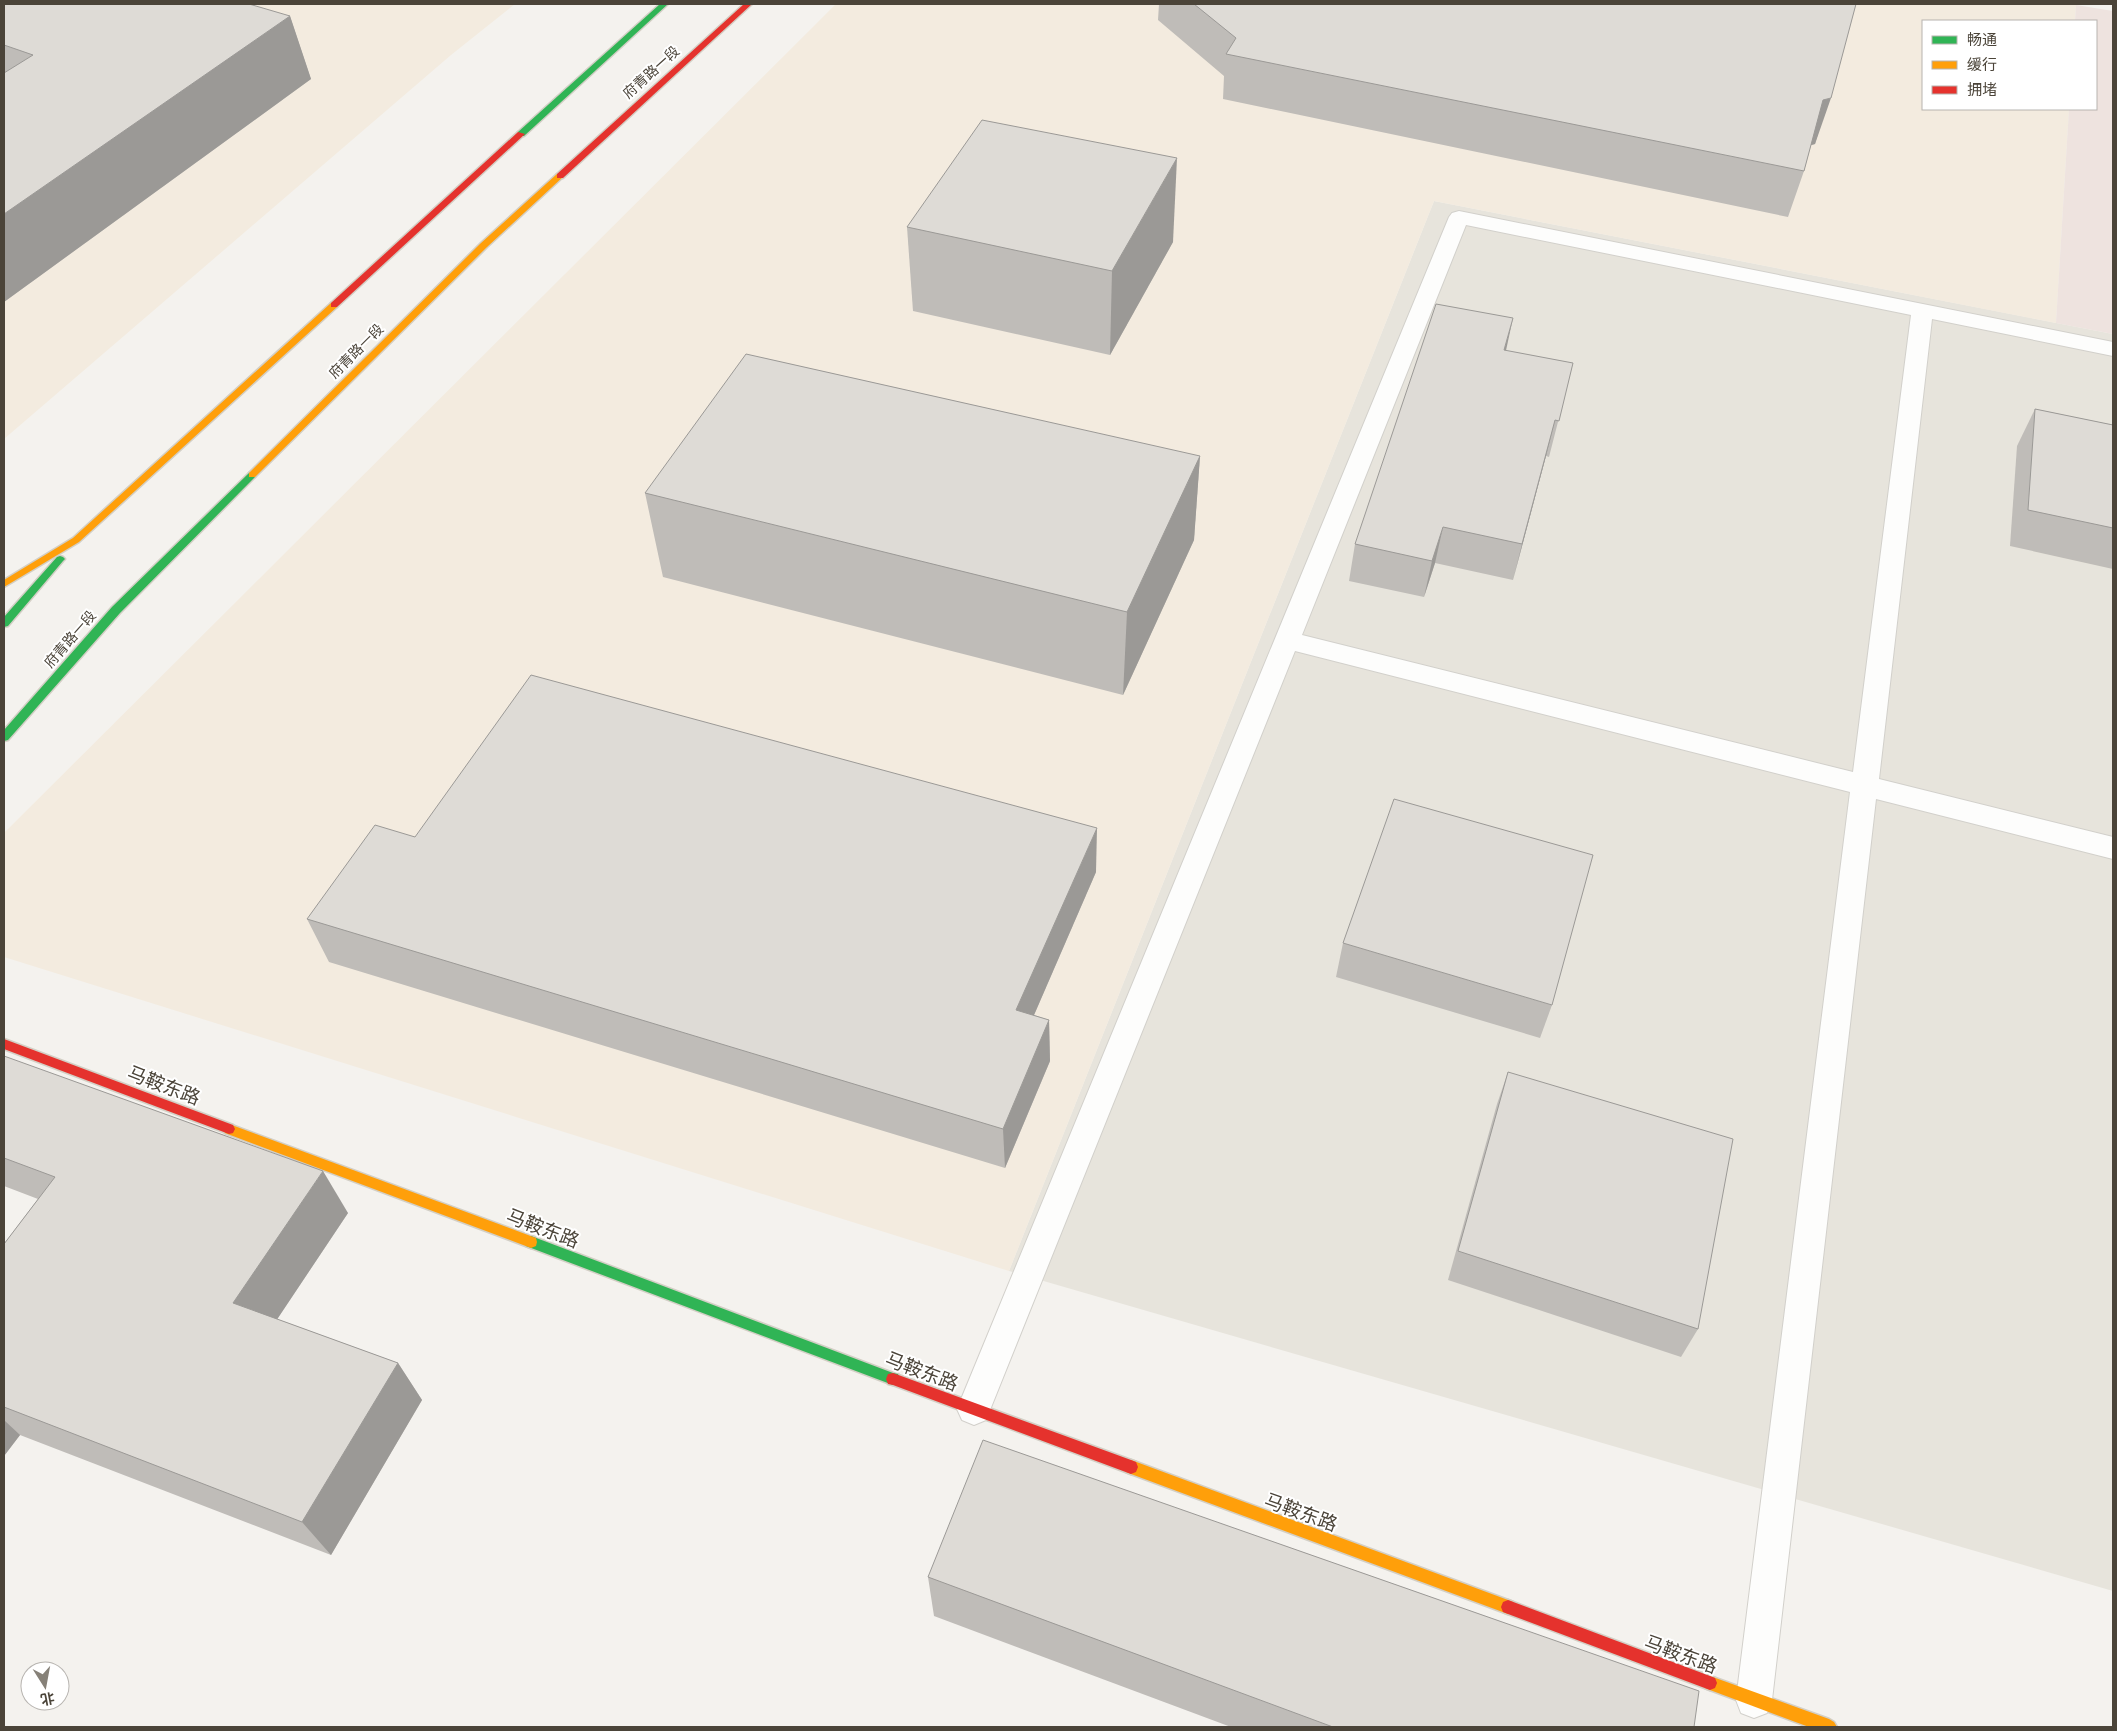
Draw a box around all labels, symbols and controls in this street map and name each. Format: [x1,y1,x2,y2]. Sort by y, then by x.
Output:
legend [1922,20,2097,110]
text: 畅通 [1967,32,1997,51]
street label: 府青路一段 [620,43,684,103]
text: 缓行 [1967,57,1997,76]
text: 拥堵 [1967,82,1997,101]
street label: 府青路一段 [326,321,388,383]
street label: 府青路一段 [42,608,101,672]
street label: 马鞍东路 [123,1062,203,1112]
street label: 马鞍东路 [502,1205,582,1255]
street label: 马鞍东路 [881,1348,961,1398]
street label: 马鞍东路 [1260,1490,1340,1538]
street label: 马鞍东路 [1640,1632,1720,1680]
north arrow [20,1661,70,1711]
text: 北 [39,1688,56,1707]

